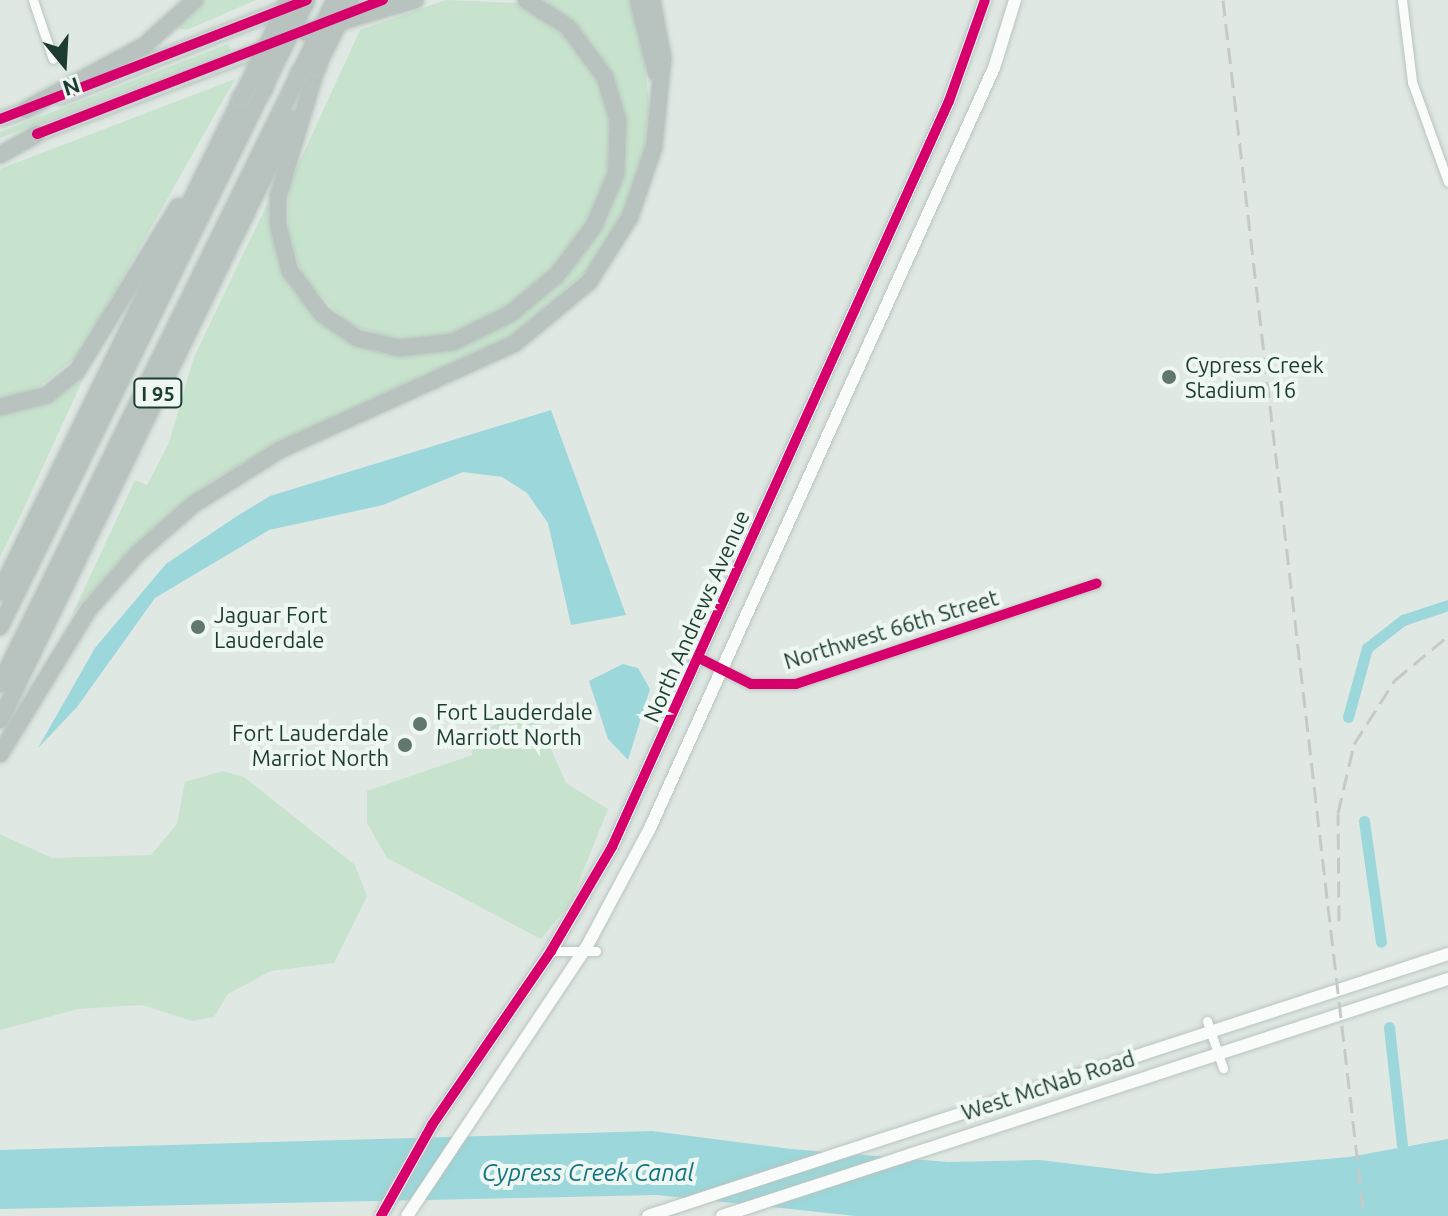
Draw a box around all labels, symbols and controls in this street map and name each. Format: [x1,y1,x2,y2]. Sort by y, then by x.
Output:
north arrow [24,24,104,104]
text: N [60,73,83,102]
place label: Cypress Creek Stadium 16 [1185,351,1324,402]
marker: Cypress Creek Stadium 16 [1160,368,1178,386]
road number: I 95 [132,377,184,409]
street label: North Andrews Avenue [637,506,755,726]
street label: Northwest 66th Street [781,584,1001,674]
place label: Jaguar Fort Lauderdale [214,601,327,652]
marker: Jaguar Fort Lauderdale [189,618,207,636]
place label: Fort Lauderdale Marriott North [436,698,593,750]
marker: Fort Lauderdale Marriott North [411,715,429,733]
place label: Fort Lauderdale Marriot North [232,719,389,770]
marker: Fort Lauderdale Marriot North [396,736,414,754]
street label: West McNab Road [958,1045,1138,1125]
water label: Cypress Creek Canal [482,1159,694,1187]

